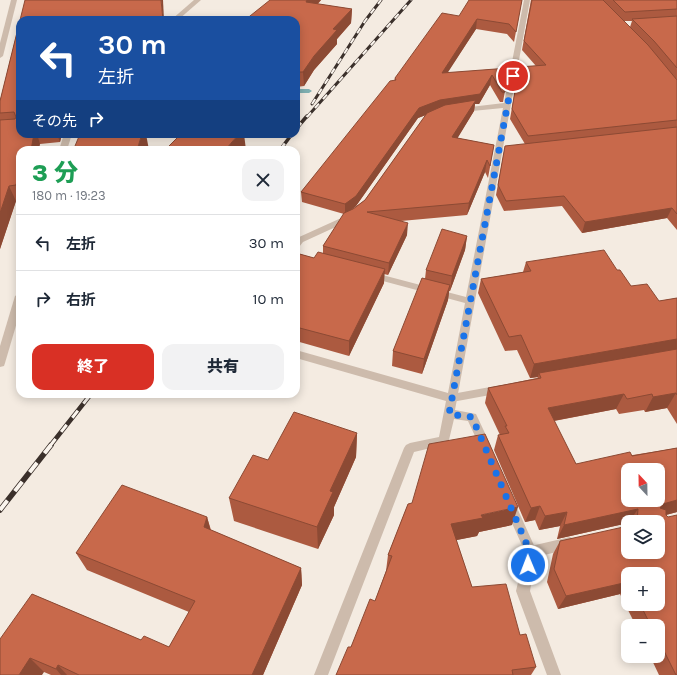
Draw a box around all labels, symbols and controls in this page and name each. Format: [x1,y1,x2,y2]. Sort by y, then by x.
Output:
text: 30 m [98,28,167,61]
icon: left [32,32,84,84]
pin [496,59,530,93]
icon: arrive [502,65,524,87]
text: 左折 [98,66,134,88]
icon: right [85,108,107,130]
text: その先 [32,112,77,130]
text: 3 分 [32,159,78,187]
button: close [242,159,284,201]
text: 180 m · 19:23 [32,188,106,203]
icon: left [32,232,54,254]
text: 30 m [249,234,284,252]
text: 左折 [66,235,96,253]
icon: right [32,288,54,310]
text: 10 m [253,290,284,308]
text: 右折 [66,291,96,309]
button: 終了 [32,344,154,390]
button: 共有 [162,344,284,390]
north arrow [621,463,665,507]
map controls [621,463,665,663]
button: layers [621,515,665,559]
position arrow [507,544,549,586]
button: + [621,567,665,611]
button: − [621,619,665,663]

